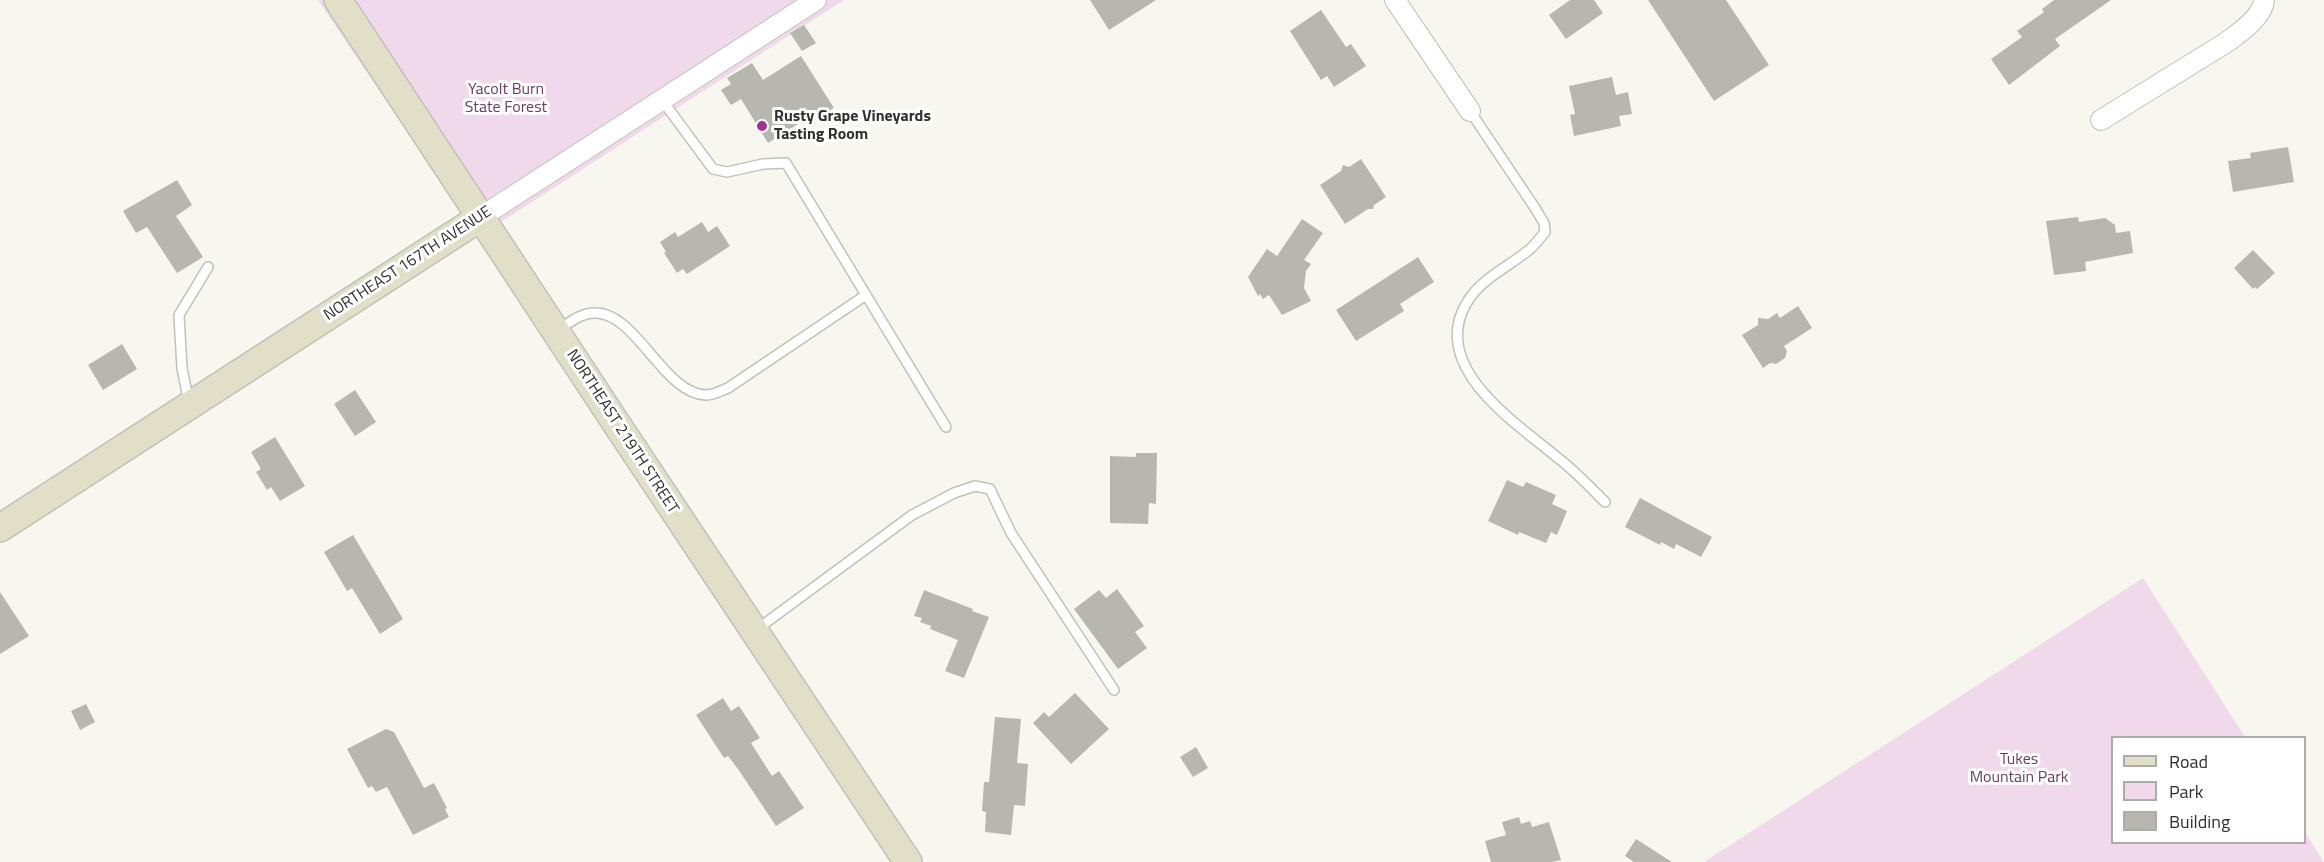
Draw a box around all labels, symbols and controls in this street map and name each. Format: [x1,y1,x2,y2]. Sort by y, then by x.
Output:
park label: Yacolt Burn State Forest [465,80,547,118]
place label: Rusty Grape Vineyards Tasting Room [774,107,931,145]
marker: Rusty Grape Vineyards Tasting Room [755,119,769,133]
street label: NORTHEAST 167TH AVENUE [321,203,495,325]
street label: NORTHEAST 219TH STREET [562,346,682,518]
legend [2111,736,2306,844]
text: Road [2169,748,2208,775]
park label: Tukes Mountain Park [1970,750,2068,788]
text: Park [2169,778,2203,805]
text: Building [2169,808,2230,835]

